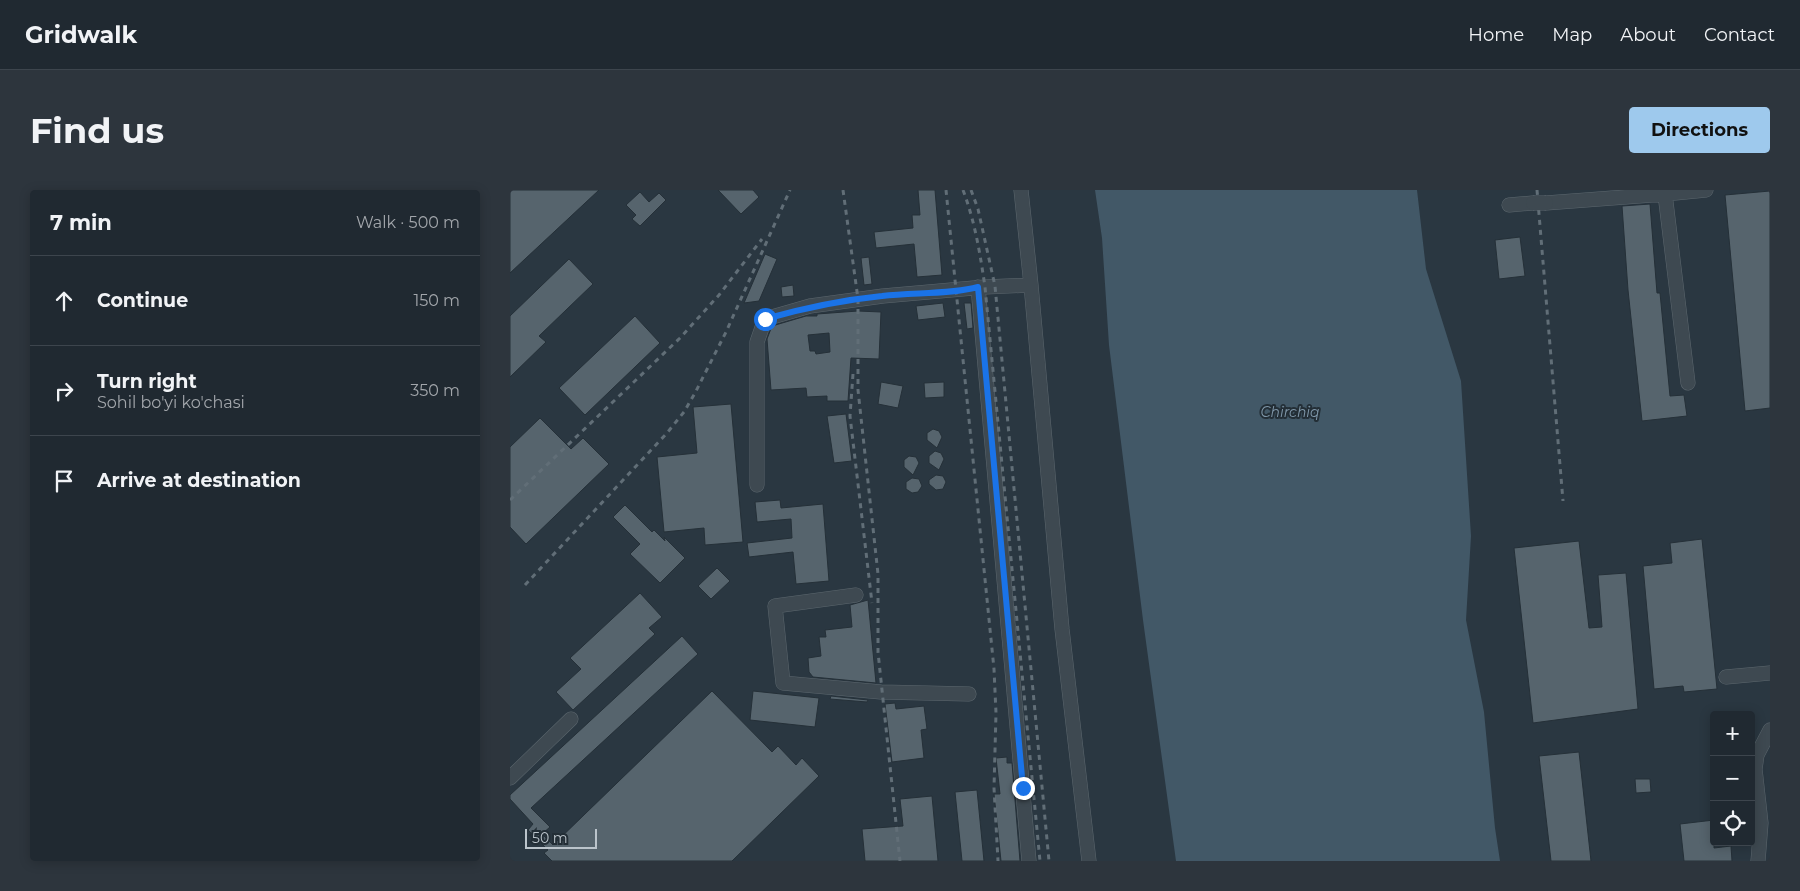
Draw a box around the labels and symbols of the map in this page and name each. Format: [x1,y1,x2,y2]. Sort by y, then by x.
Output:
route start [754,308,777,331]
water label: Chirchiq [1260,403,1320,421]
route end [1012,777,1035,800]
scale bar [525,826,598,849]

